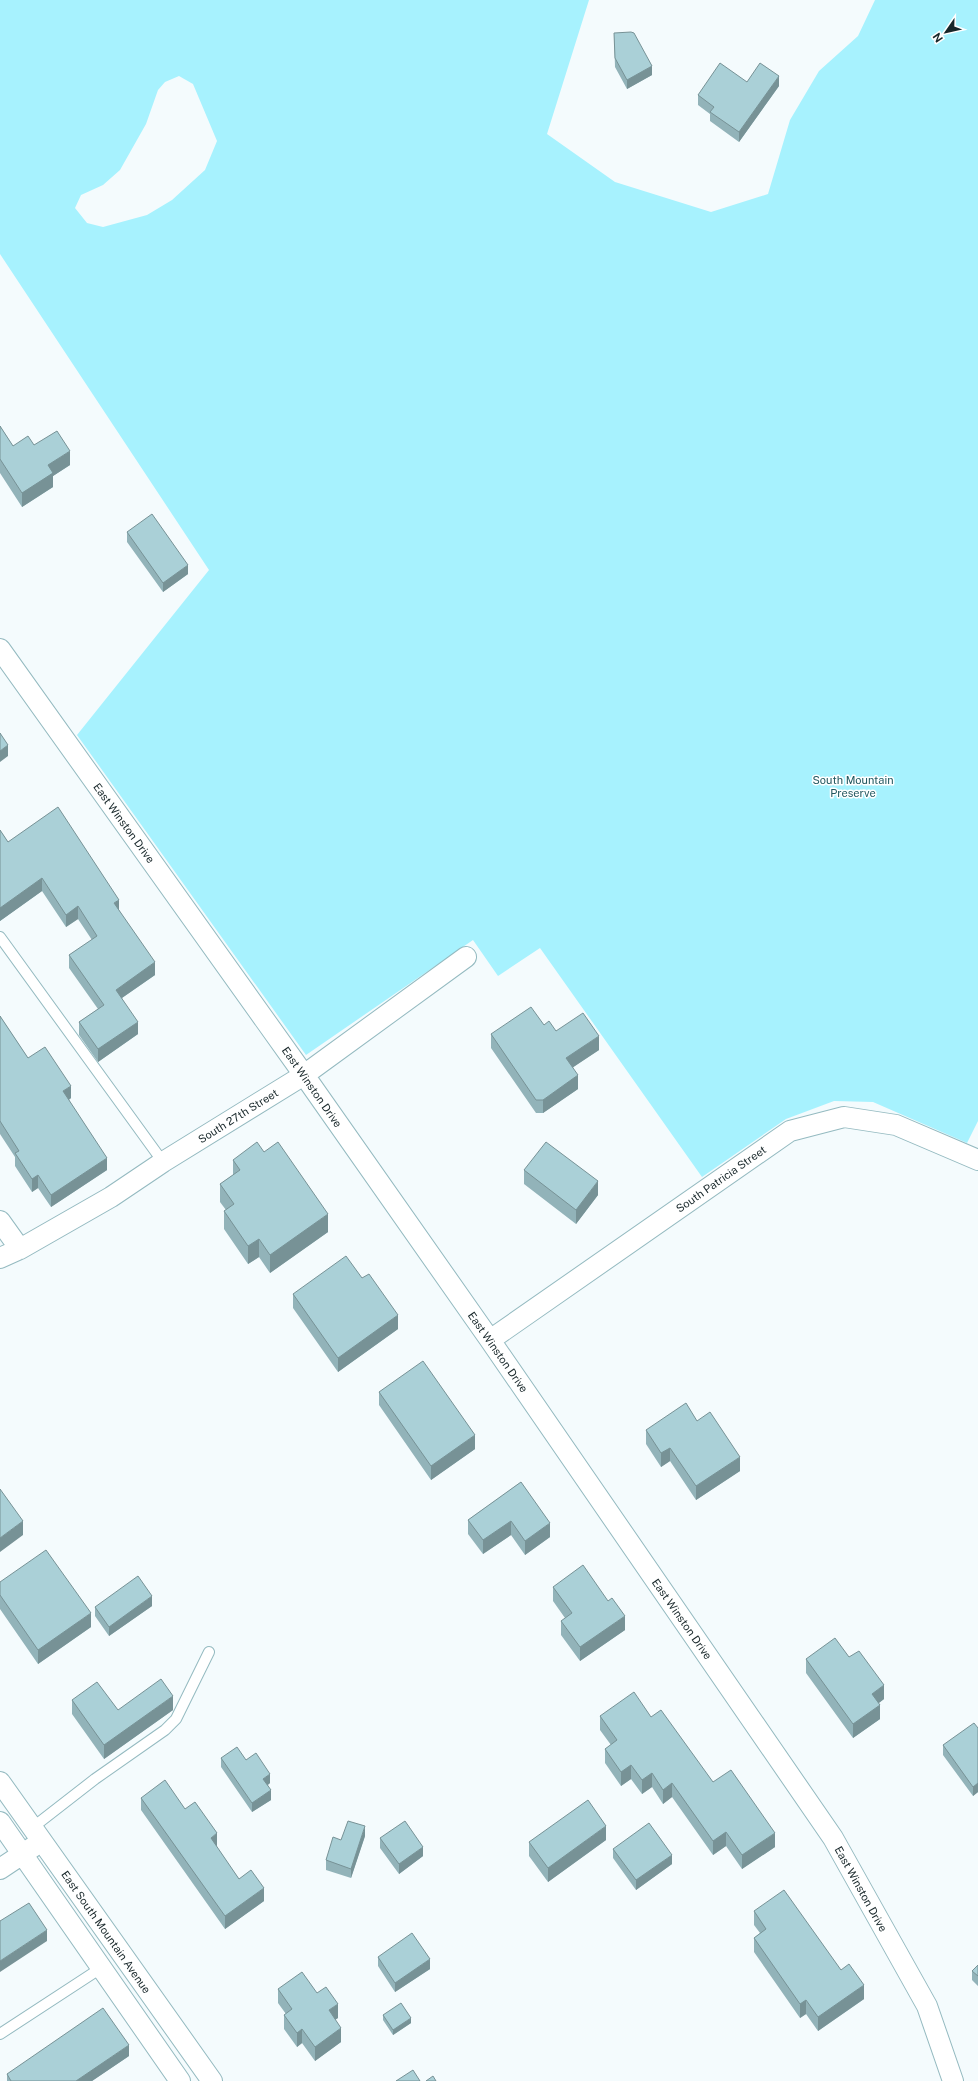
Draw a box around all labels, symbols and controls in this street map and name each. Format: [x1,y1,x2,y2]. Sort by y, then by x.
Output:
north arrow [926,12,966,52]
text: N [930,31,945,45]
park label: South Mountain Preserve [812,774,894,799]
street label: East Winston Drive [91,781,157,865]
street label: East Winston Drive [280,1044,344,1130]
street label: South 27th Street [196,1087,280,1145]
street label: South Patricia Street [674,1143,768,1215]
street label: East Winston Drive [466,1309,530,1395]
street label: East Winston Drive [650,1576,714,1662]
street label: East Winston Drive [833,1844,889,1934]
street label: East South Mountain Avenue [59,1868,153,1996]

